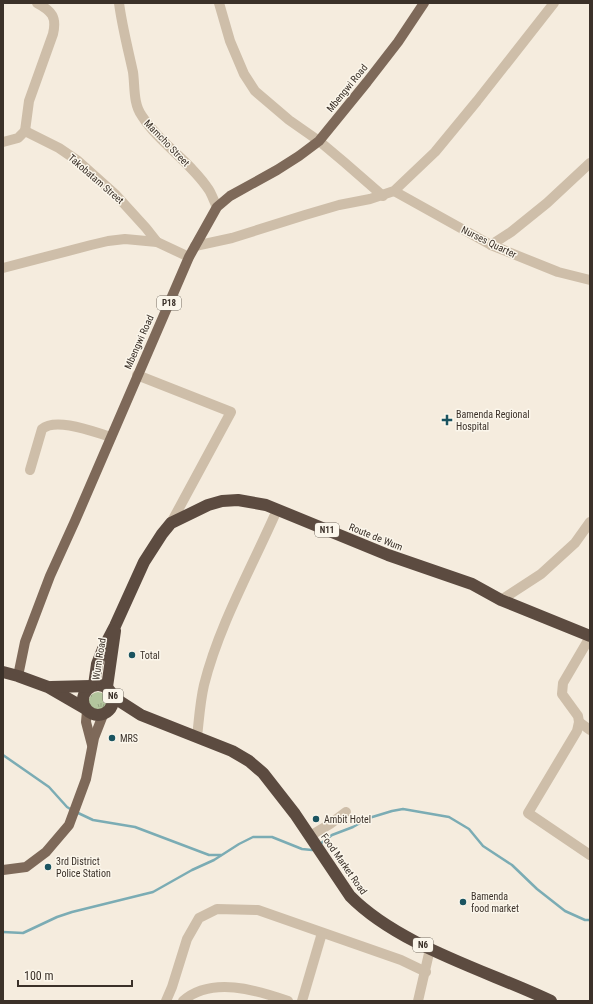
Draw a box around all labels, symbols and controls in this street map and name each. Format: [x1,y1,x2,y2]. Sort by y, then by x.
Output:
street label: Mbengwi Road [324,62,370,114]
street label: Mamcho Street [142,118,192,168]
street label: Takobatam Street [66,152,126,206]
street label: Nurses Quarter [460,224,518,260]
road number: P18 [157,296,181,310]
street label: Mbengwi Road [122,313,156,371]
place label: Bamenda Regional Hospital [456,409,530,432]
marker: Bamenda Regional Hospital [441,414,453,426]
street label: Route de Wum [348,521,404,553]
road number: N11 [315,523,339,537]
street label: Wum Road [90,637,108,681]
marker: Total [127,650,137,660]
place label: Total [140,650,160,661]
road number: N6 [103,689,123,703]
marker: MRS [107,733,117,743]
place label: MRS [120,733,138,744]
marker: Ambit Hotel [311,814,321,824]
place label: Ambit Hotel [324,814,371,825]
street label: Food Market Road [319,831,369,897]
place label: 3rd District Police Station [56,856,111,879]
marker: 3rd District Police Station [43,862,53,872]
place label: Bamenda food market [471,891,519,914]
marker: Bamenda food market [458,897,468,907]
road number: N6 [413,938,433,952]
scale bar [18,962,132,988]
text: 100 m [24,969,54,983]

